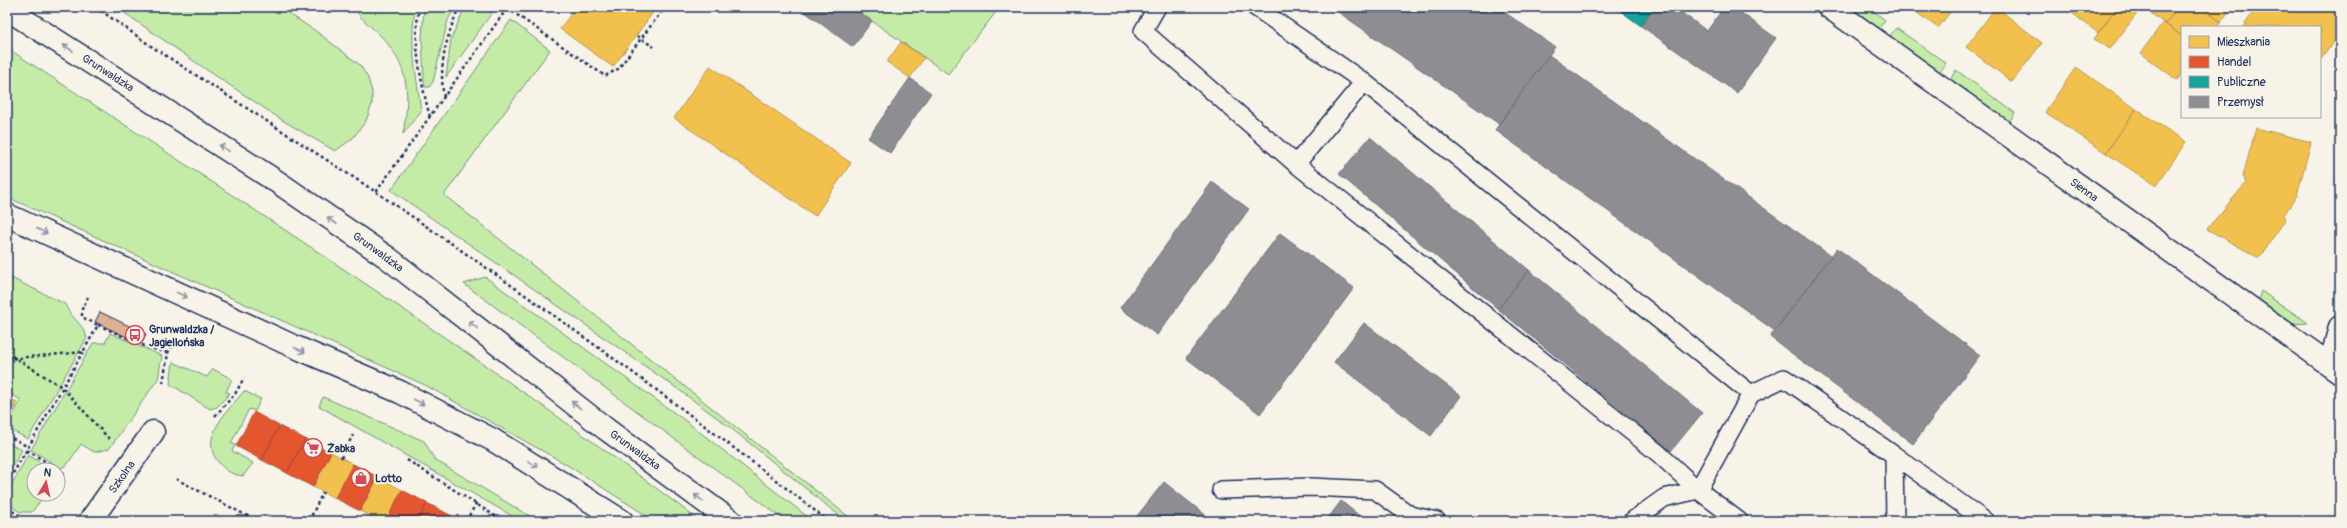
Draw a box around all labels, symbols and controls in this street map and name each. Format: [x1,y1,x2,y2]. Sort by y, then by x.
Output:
legend [2181,26,2321,118]
text: Mieszkania [2217,35,2270,50]
one-way arrow [62,43,74,51]
street label: Grunwaldzka [80,51,136,95]
text: Handel [2217,55,2252,70]
text: Publiczne [2217,75,2266,90]
text: Przemysł [2217,95,2265,110]
one-way arrow [219,144,230,152]
street label: Sienna [2068,176,2100,204]
one-way arrow [327,216,338,225]
one-way arrow [36,228,48,235]
street label: Grunwaldzka [350,229,406,275]
one-way arrow [176,292,188,299]
one-way arrow [468,321,479,329]
place label: Grunwaldzka / Jagiellońska [149,323,214,349]
bus stop icon: Grunwaldzka / Jagiellońska [124,324,146,346]
one-way arrow [294,346,306,354]
one-way arrow [413,399,425,406]
one-way arrow [570,401,581,409]
street label: Grunwaldzka [607,427,663,473]
supermarket icon: Żabka [302,437,324,459]
place label: Żabka [327,442,355,455]
street label: Szkolna [106,458,138,496]
one-way arrow [527,461,539,469]
north arrow [26,462,66,502]
text: N [43,466,53,480]
shop icon: Lotto [350,467,372,489]
place label: Lotto [375,472,402,485]
one-way arrow [694,494,705,502]

